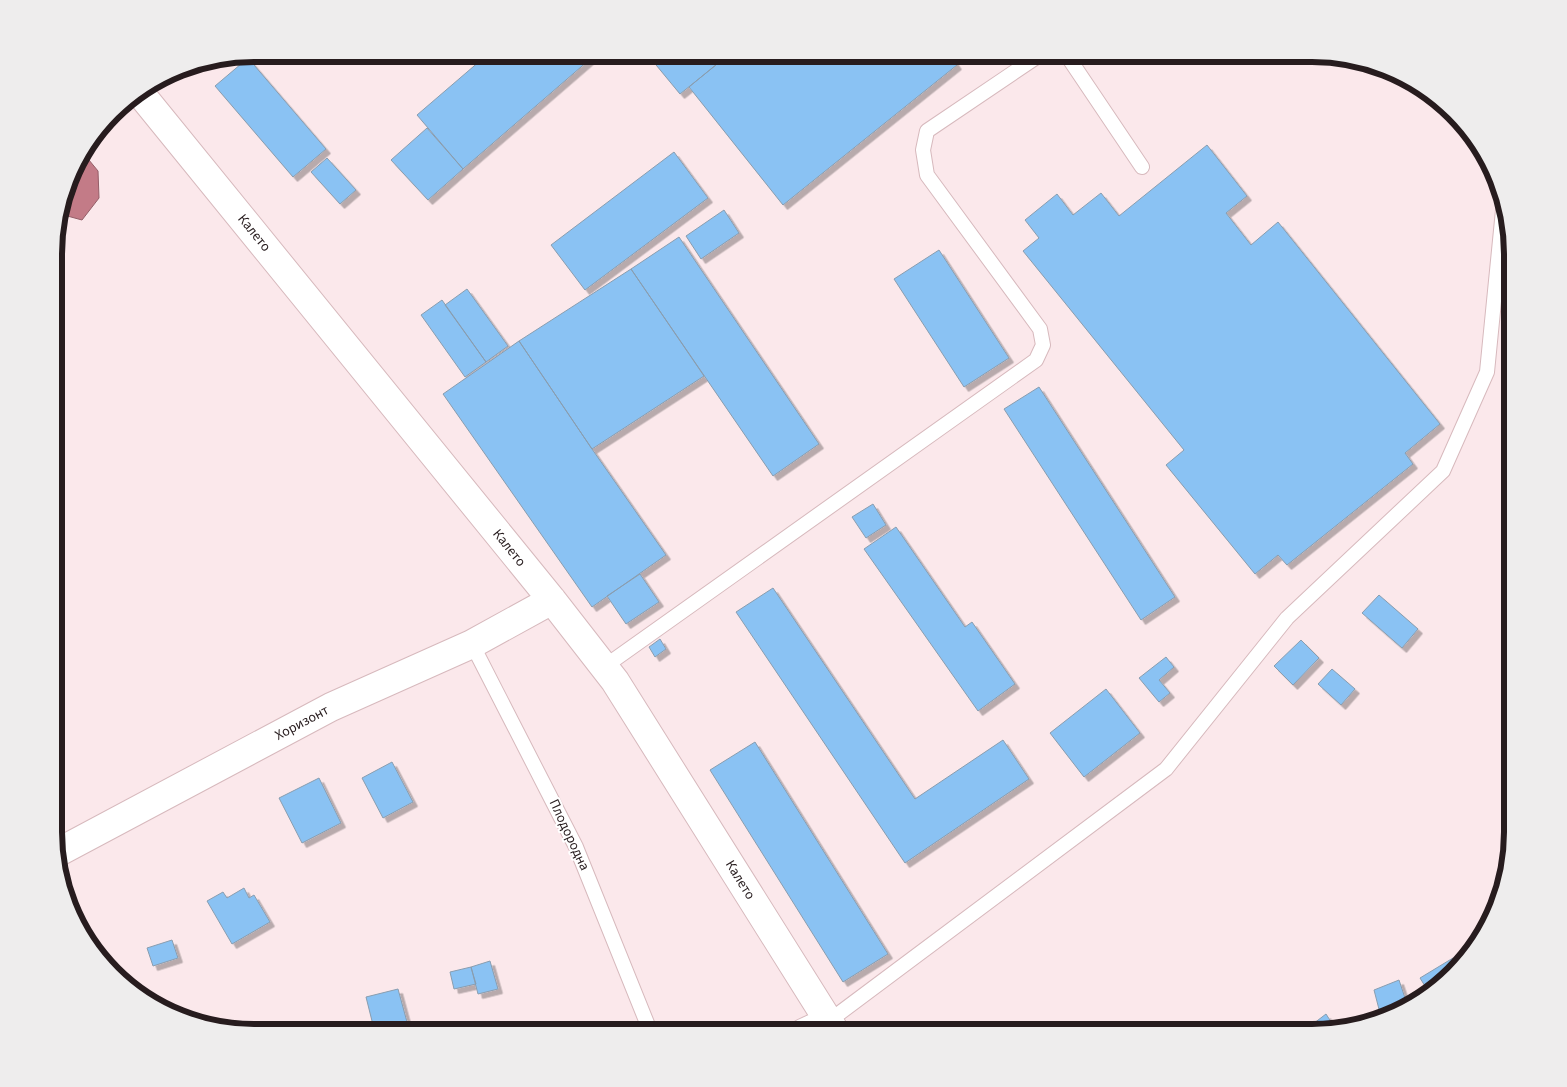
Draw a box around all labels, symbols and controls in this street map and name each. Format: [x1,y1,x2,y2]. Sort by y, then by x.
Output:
street label: Калето [233,210,275,256]
street label: Калето [488,525,530,571]
street label: Хоризонт [271,700,333,746]
street label: Плодородна [544,796,594,874]
street label: Калето [720,856,760,904]

